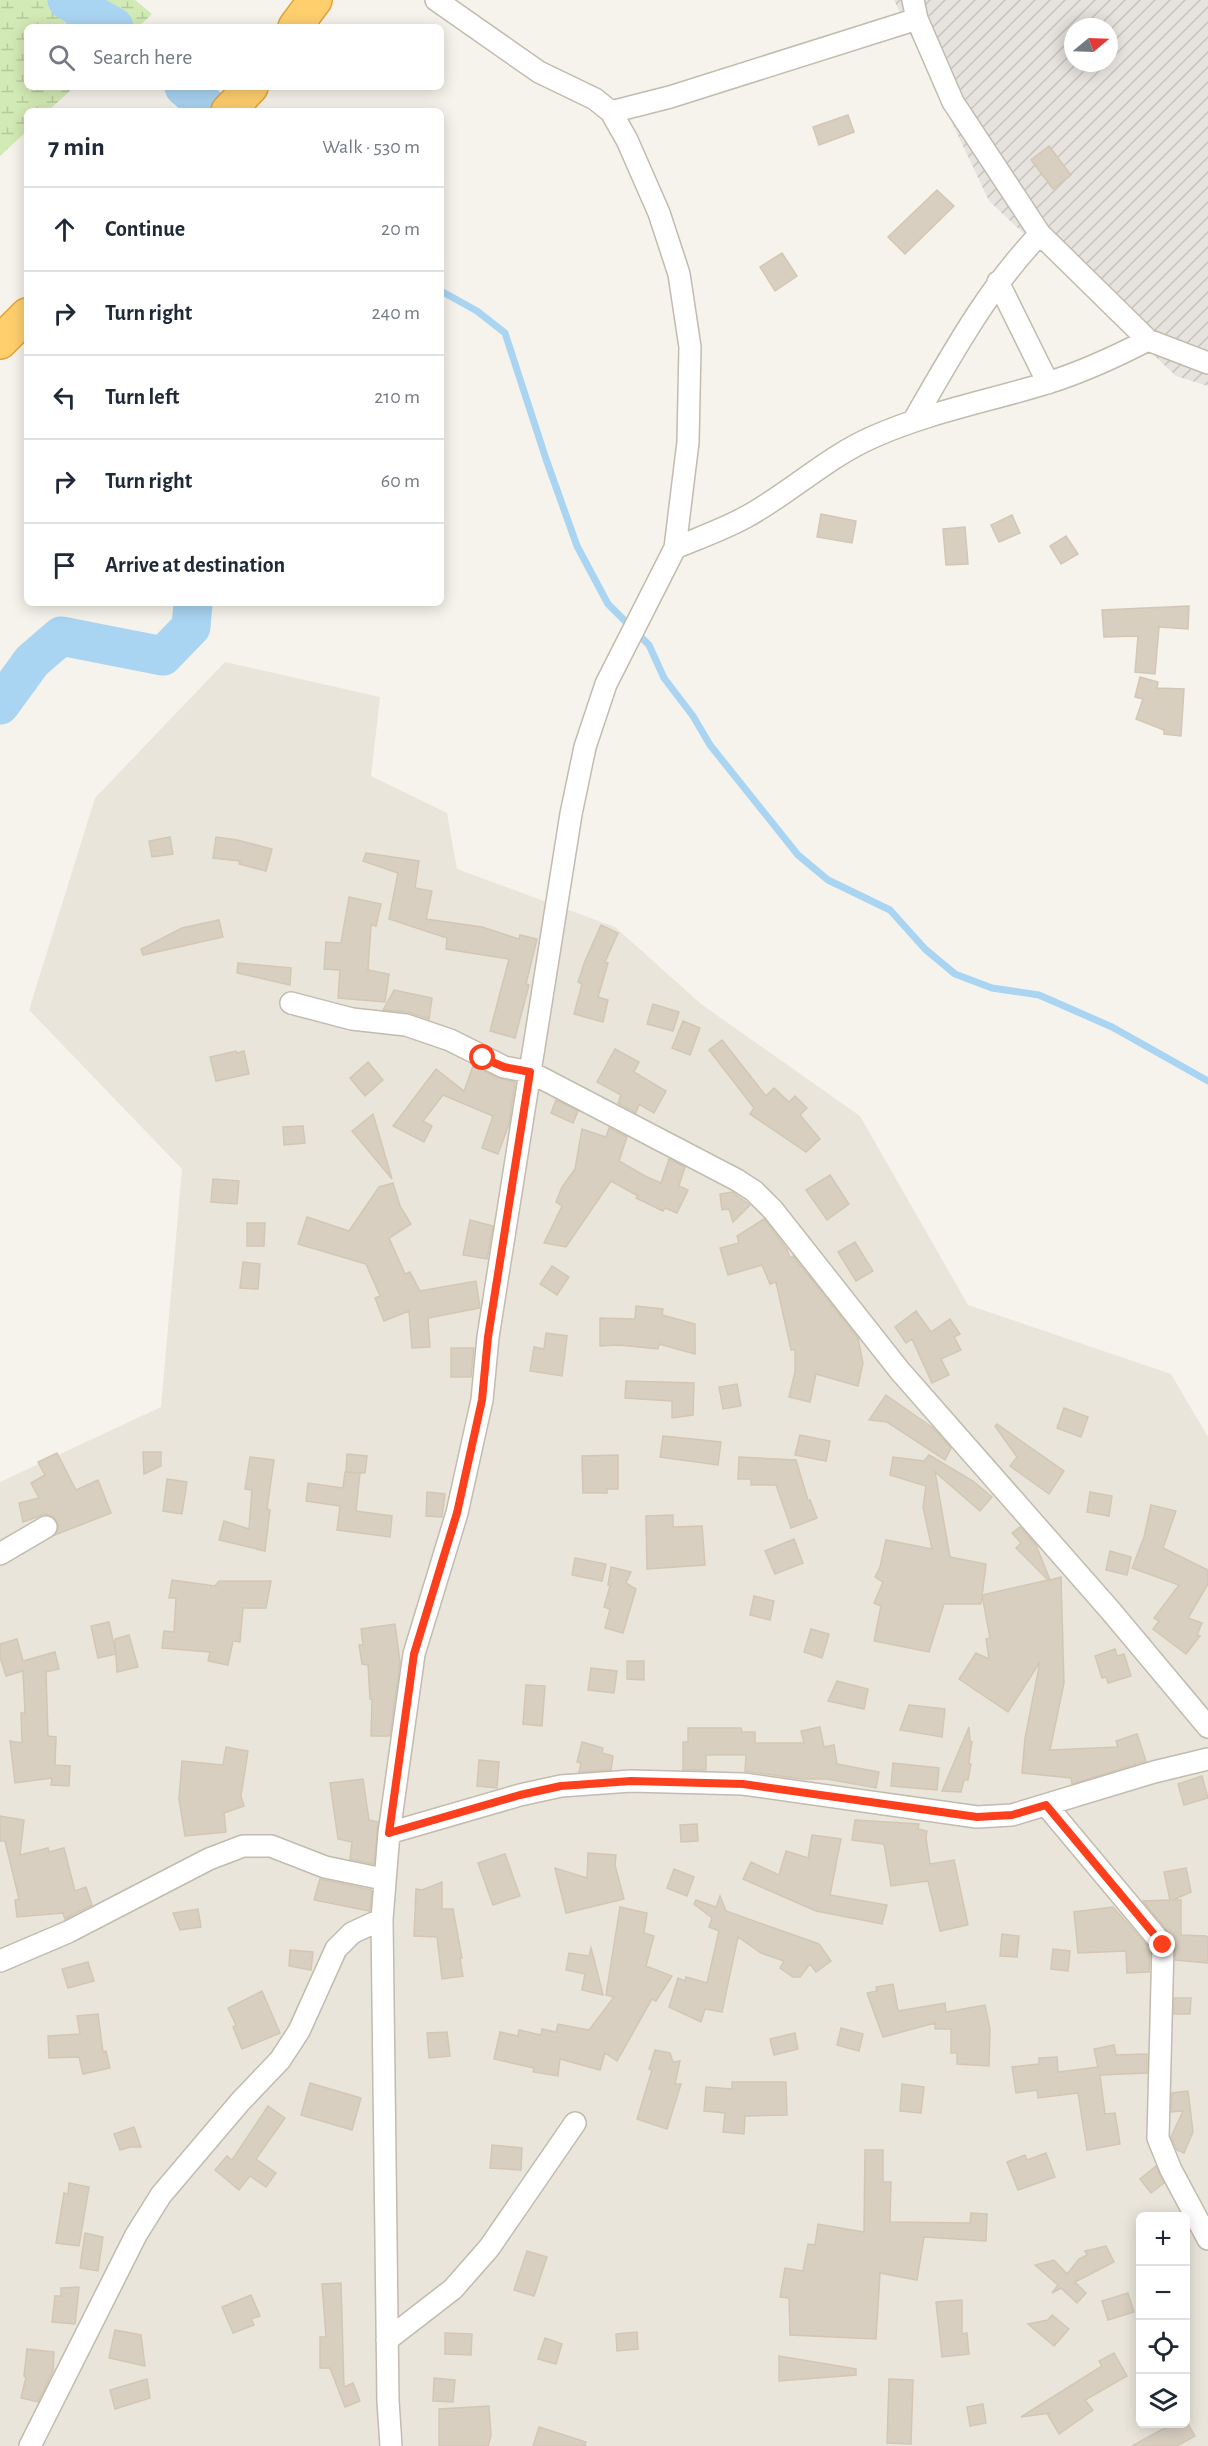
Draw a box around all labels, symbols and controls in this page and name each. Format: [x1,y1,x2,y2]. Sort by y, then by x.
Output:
north arrow [1064,18,1118,72]
search box [24,24,444,90]
icon: search [45,41,78,74]
text: Search here [93,46,192,68]
text: 7 min [48,134,105,160]
text: Walk · 530 m [322,137,420,157]
icon: ahead [48,213,81,246]
text: Continue [105,218,185,240]
text: 20 m [381,219,420,239]
icon: right [48,297,81,330]
text: Turn right [105,302,192,324]
text: 240 m [371,303,420,323]
icon: left [48,381,81,414]
text: Turn left [105,386,179,408]
text: 210 m [374,387,420,407]
icon: right [48,465,81,498]
text: Turn right [105,470,192,492]
text: 60 m [381,471,420,491]
icon: arrive [48,549,81,582]
text: Arrive at destination [105,554,285,576]
route start [469,1044,495,1070]
route end [1149,1931,1175,1957]
map controls [1136,2212,1190,2428]
button: + [1136,2212,1190,2266]
button: − [1136,2266,1190,2320]
button: locate [1136,2320,1190,2374]
button: layers [1136,2374,1190,2428]

